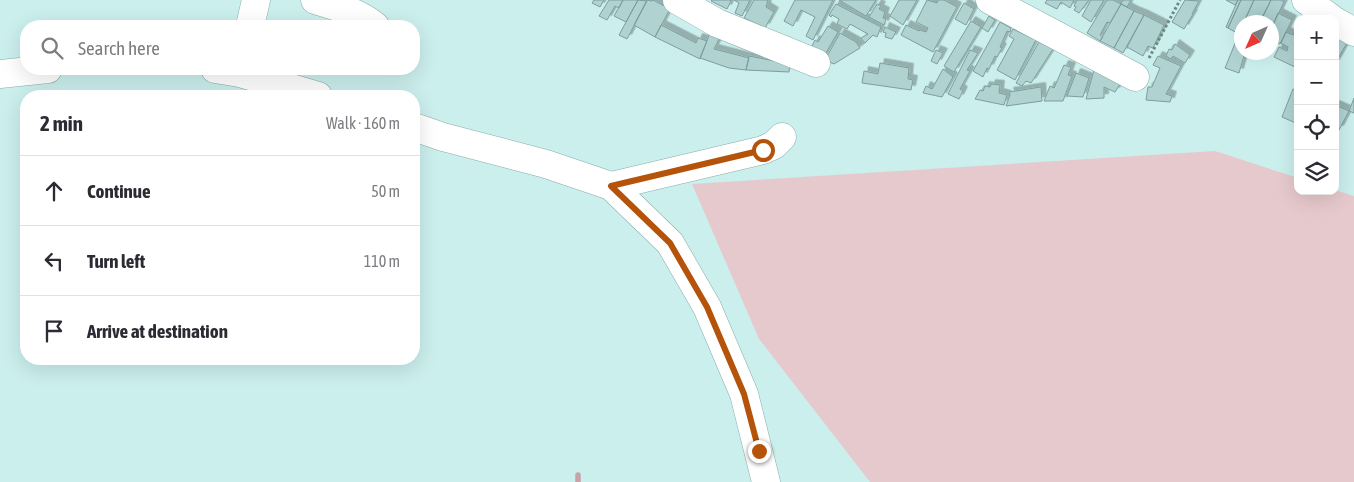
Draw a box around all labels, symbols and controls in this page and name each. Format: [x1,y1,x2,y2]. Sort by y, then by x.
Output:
north arrow [1234,15,1279,60]
map controls [1294,15,1339,195]
button: + [1294,15,1339,60]
search box [20,20,420,75]
icon: search [38,34,66,62]
text: Search here [78,37,160,59]
button: − [1294,60,1339,105]
button: locate [1294,105,1339,150]
text: 2 min [40,111,83,135]
text: Walk · 160 m [326,114,400,132]
route start [752,139,775,162]
button: layers [1294,150,1339,195]
icon: ahead [40,177,68,205]
text: Continue [87,180,151,202]
text: 50 m [371,182,400,200]
icon: left [40,247,68,275]
text: Turn left [87,250,145,272]
text: 110 m [364,252,400,270]
icon: arrive [40,317,68,345]
text: Arrive at destination [87,320,228,342]
route end [748,440,771,463]

